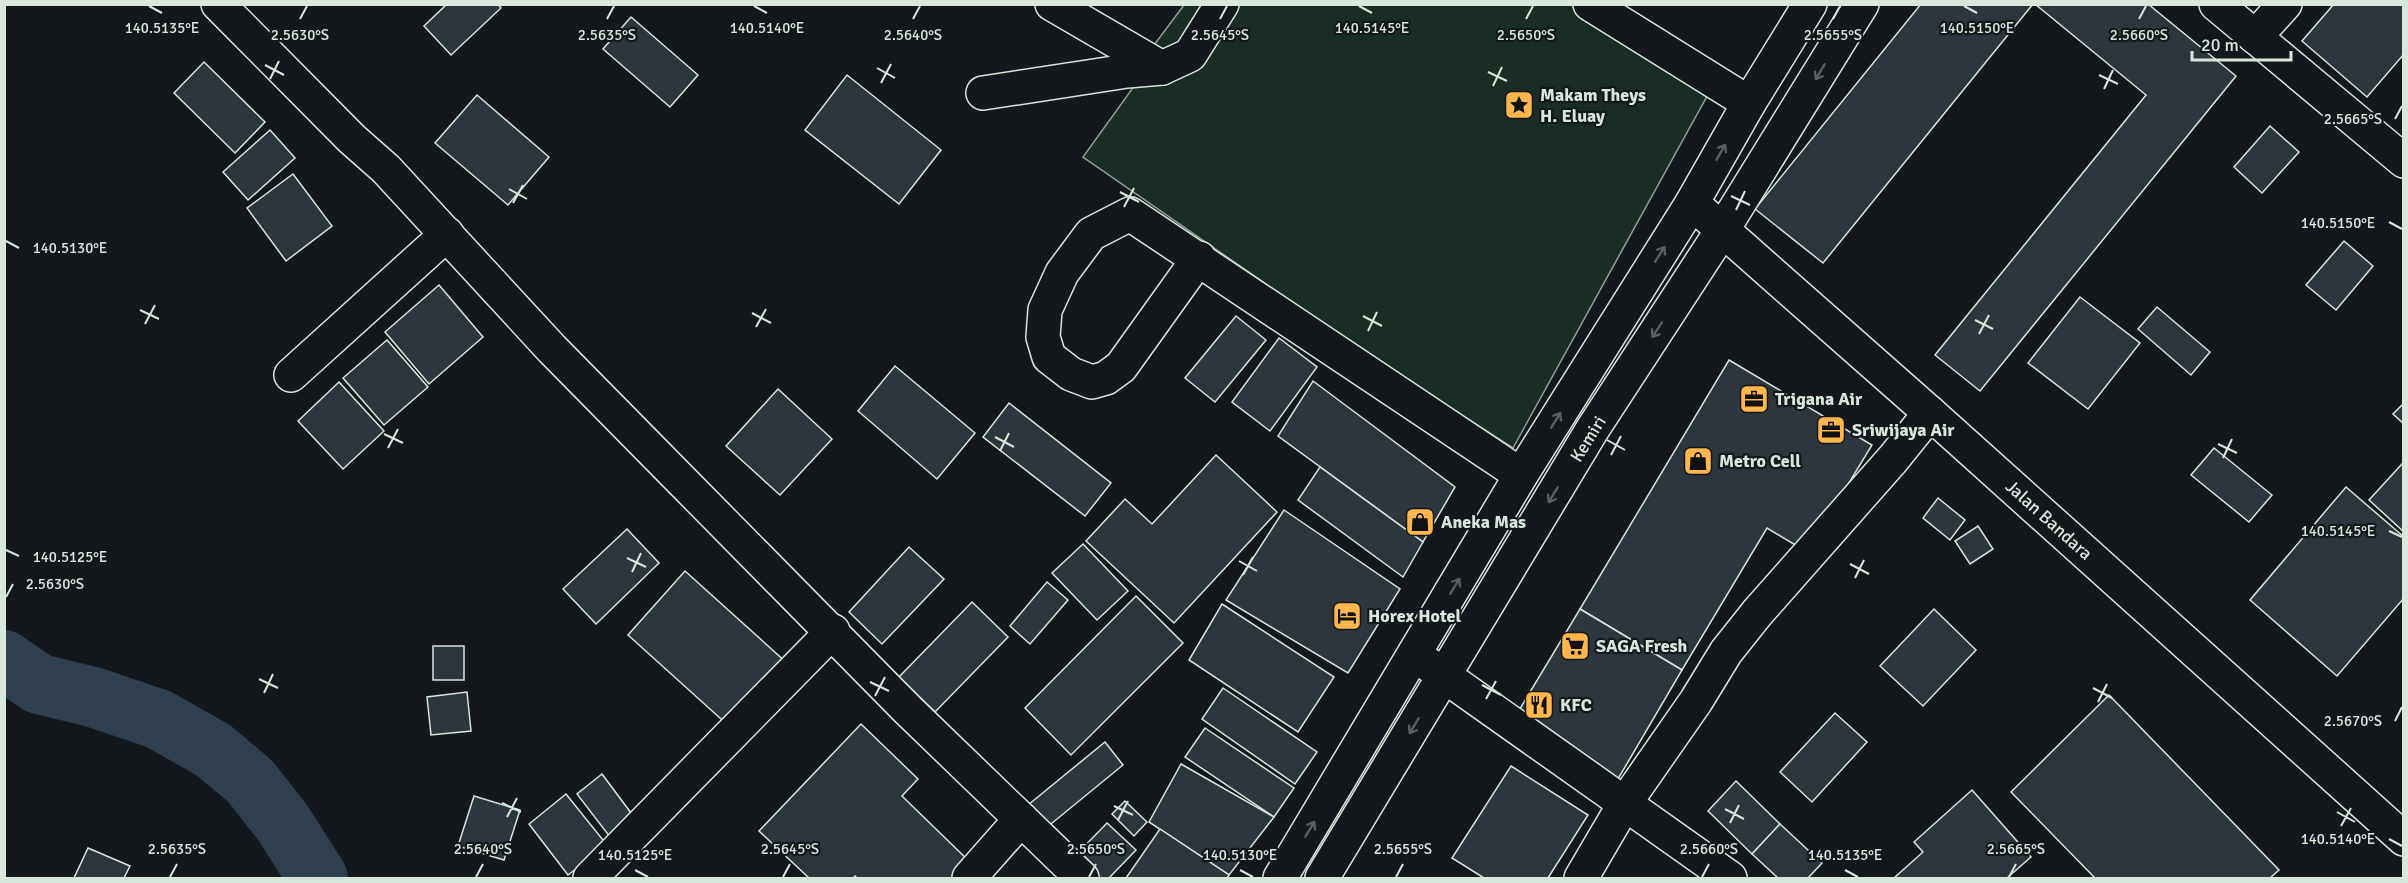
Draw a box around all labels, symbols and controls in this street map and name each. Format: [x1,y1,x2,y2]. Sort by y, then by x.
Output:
text: 140.5135°E [125,19,199,37]
text: 140.5140°E [730,19,804,37]
text: 140.5145°E [1335,19,1409,37]
text: 140.5150°E [1940,19,2014,37]
scale bar [2192,24,2291,62]
text: 2.5630°S [271,26,329,44]
text: 2.5635°S [578,26,636,44]
text: 2.5640°S [884,26,942,44]
text: 2.5645°S [1191,26,1249,44]
text: 2.5650°S [1497,26,1555,44]
text: 2.5655°S [1804,26,1862,44]
text: 2.5660°S [2110,26,2168,44]
text: 20 m [2201,34,2239,56]
one-way arrow [1814,63,1826,80]
place label: Makam Theys H. Eluay [1540,84,1646,127]
place icon: Makam Theys H. Eluay [1503,89,1535,121]
text: 2.5665°S [2324,110,2382,128]
one-way arrow [1715,144,1727,161]
text: 140.5150°E [2301,214,2375,232]
text: 140.5130°E [33,239,107,257]
one-way arrow [1654,246,1666,263]
one-way arrow [1651,322,1663,338]
office icon: Trigana Air [1738,383,1770,415]
place label: Trigana Air [1775,388,1863,410]
one-way arrow [1550,411,1563,428]
street label: Kemiri [1565,412,1611,466]
office icon: Sriwijaya Air [1815,414,1847,446]
place label: Sriwijaya Air [1852,419,1955,441]
shop icon: Metro Cell [1682,445,1714,477]
place label: Metro Cell [1719,450,1801,472]
street label: Jalan Bandara [2001,475,2097,565]
one-way arrow [1547,486,1559,503]
shop icon: Aneka Mas [1404,506,1436,538]
place label: Aneka Mas [1441,511,1526,533]
text: 140.5145°E [2301,522,2375,540]
text: 140.5125°E [33,548,107,566]
text: 2.5630°S [26,575,84,593]
one-way arrow [1450,578,1462,595]
hotel icon: Horex Hotel [1331,600,1363,632]
place label: Horex Hotel [1368,605,1461,627]
supermarket icon: SAGA Fresh [1559,630,1591,662]
place label: SAGA Fresh [1596,635,1688,657]
restaurant icon: KFC [1523,689,1555,721]
place label: KFC [1560,694,1592,716]
text: 2.5670°S [2324,712,2382,730]
one-way arrow [1408,717,1420,734]
one-way arrow [1305,821,1317,838]
text: 140.5140°E [2301,830,2375,848]
text: 2.5635°S [148,840,206,858]
text: 2.5640°S [454,840,512,858]
text: 2.5645°S [761,840,819,858]
text: 2.5650°S [1067,840,1125,858]
text: 2.5655°S [1374,840,1432,858]
text: 2.5660°S [1680,840,1738,858]
text: 2.5665°S [1987,840,2045,858]
text: 140.5125°E [598,846,672,864]
text: 140.5130°E [1203,846,1277,864]
text: 140.5135°E [1808,846,1882,864]

